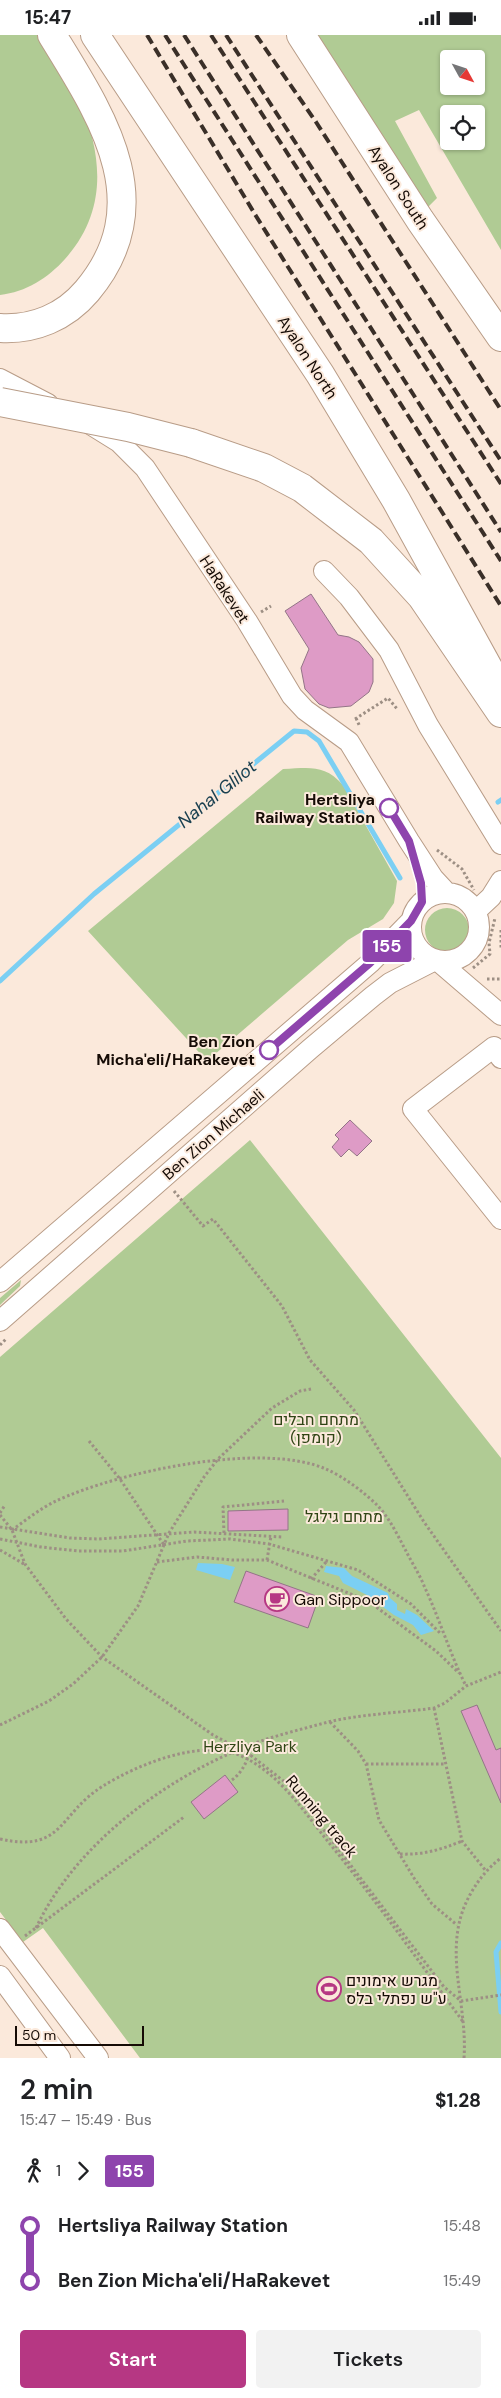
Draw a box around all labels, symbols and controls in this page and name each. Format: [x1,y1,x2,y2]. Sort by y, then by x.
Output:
text: 15:47 [25,5,71,30]
north arrow [440,50,485,95]
map controls [440,50,485,150]
button: locate [440,105,485,150]
street label: Ayalon South [363,141,434,234]
street label: Ayalon North [273,312,342,403]
street label: HaRakevet [195,551,254,627]
water label: Nahal Glilot [172,754,262,833]
place label: Hertsliya Railway Station [255,789,375,828]
marker: Hertsliya Railway Station [379,798,399,818]
line badge: 155 [358,930,416,962]
text: 155 [373,934,401,958]
place label: Ben Zion Micha'eli/HaRakevet [96,1031,255,1070]
marker: Ben Zion Micha'eli/HaRakevet [259,1040,279,1060]
street label: Ben Zion Michaeli [158,1084,269,1184]
park label: מתחם חבלים (קומפן) [273,1409,359,1448]
park label: מתחם גילגל [305,1506,383,1527]
cafe icon: Gan Sippoor [264,1586,290,1612]
place label: Gan Sippoor [294,1589,386,1610]
park label: Herzliya Park [203,1736,297,1757]
street label: Running track [281,1771,362,1862]
place label: מגרש אימונים ע"ש נפתלי בלס [346,1970,447,2009]
sports icon: מגרש אימונים ע"ש נפתלי בלס [316,1976,342,2002]
scale bar [15,2023,144,2046]
text: 50 m [22,2026,56,2044]
text: 2 min [20,2071,93,2108]
text: $1.28 [435,2088,481,2113]
text: 15:47 – 15:49 · Bus [20,2109,152,2130]
icon: walk [20,2157,48,2185]
icon: forward [69,2157,97,2185]
text: 155 [115,2159,144,2183]
text: 1 [56,2160,61,2181]
text: Hertsliya Railway Station [58,2213,288,2238]
text: 15:48 [444,2215,481,2236]
text: Ben Zion Micha'eli/HaRakevet [58,2268,330,2293]
text: 15:49 [443,2270,481,2291]
button: Start [20,2330,246,2388]
button: Tickets [256,2330,481,2388]

